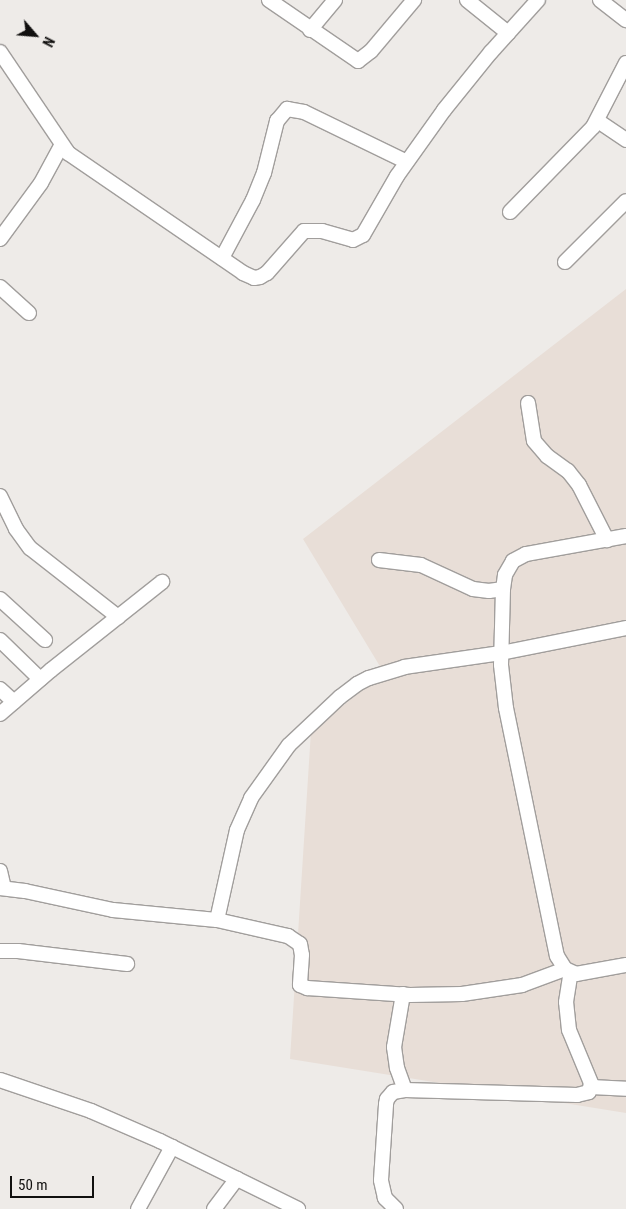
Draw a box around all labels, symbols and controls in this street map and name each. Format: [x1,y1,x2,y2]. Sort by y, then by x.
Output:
north arrow [10,10,60,60]
text: N [39,34,57,49]
scale bar [12,1166,96,1198]
text: 50 m [18,1176,48,1194]

